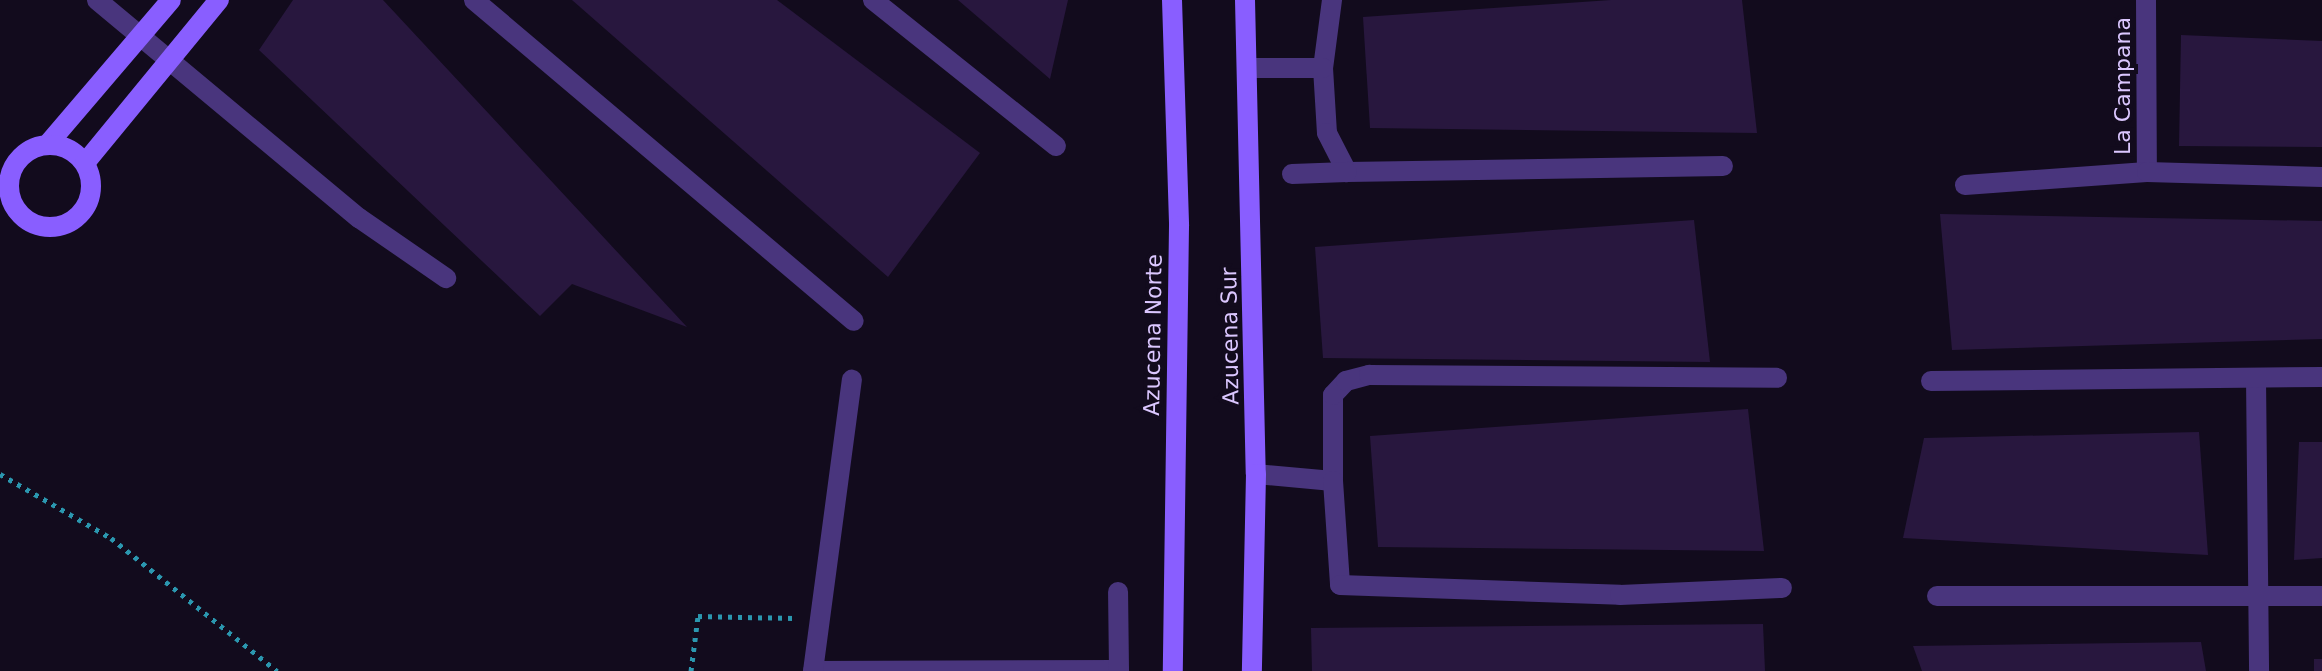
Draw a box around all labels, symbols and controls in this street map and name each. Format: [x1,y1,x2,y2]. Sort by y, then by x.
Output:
street label: La Campana [2110,17,2136,155]
street label: Azucena Norte [1138,254,1168,416]
street label: Azucena Sur [1216,267,1244,405]

